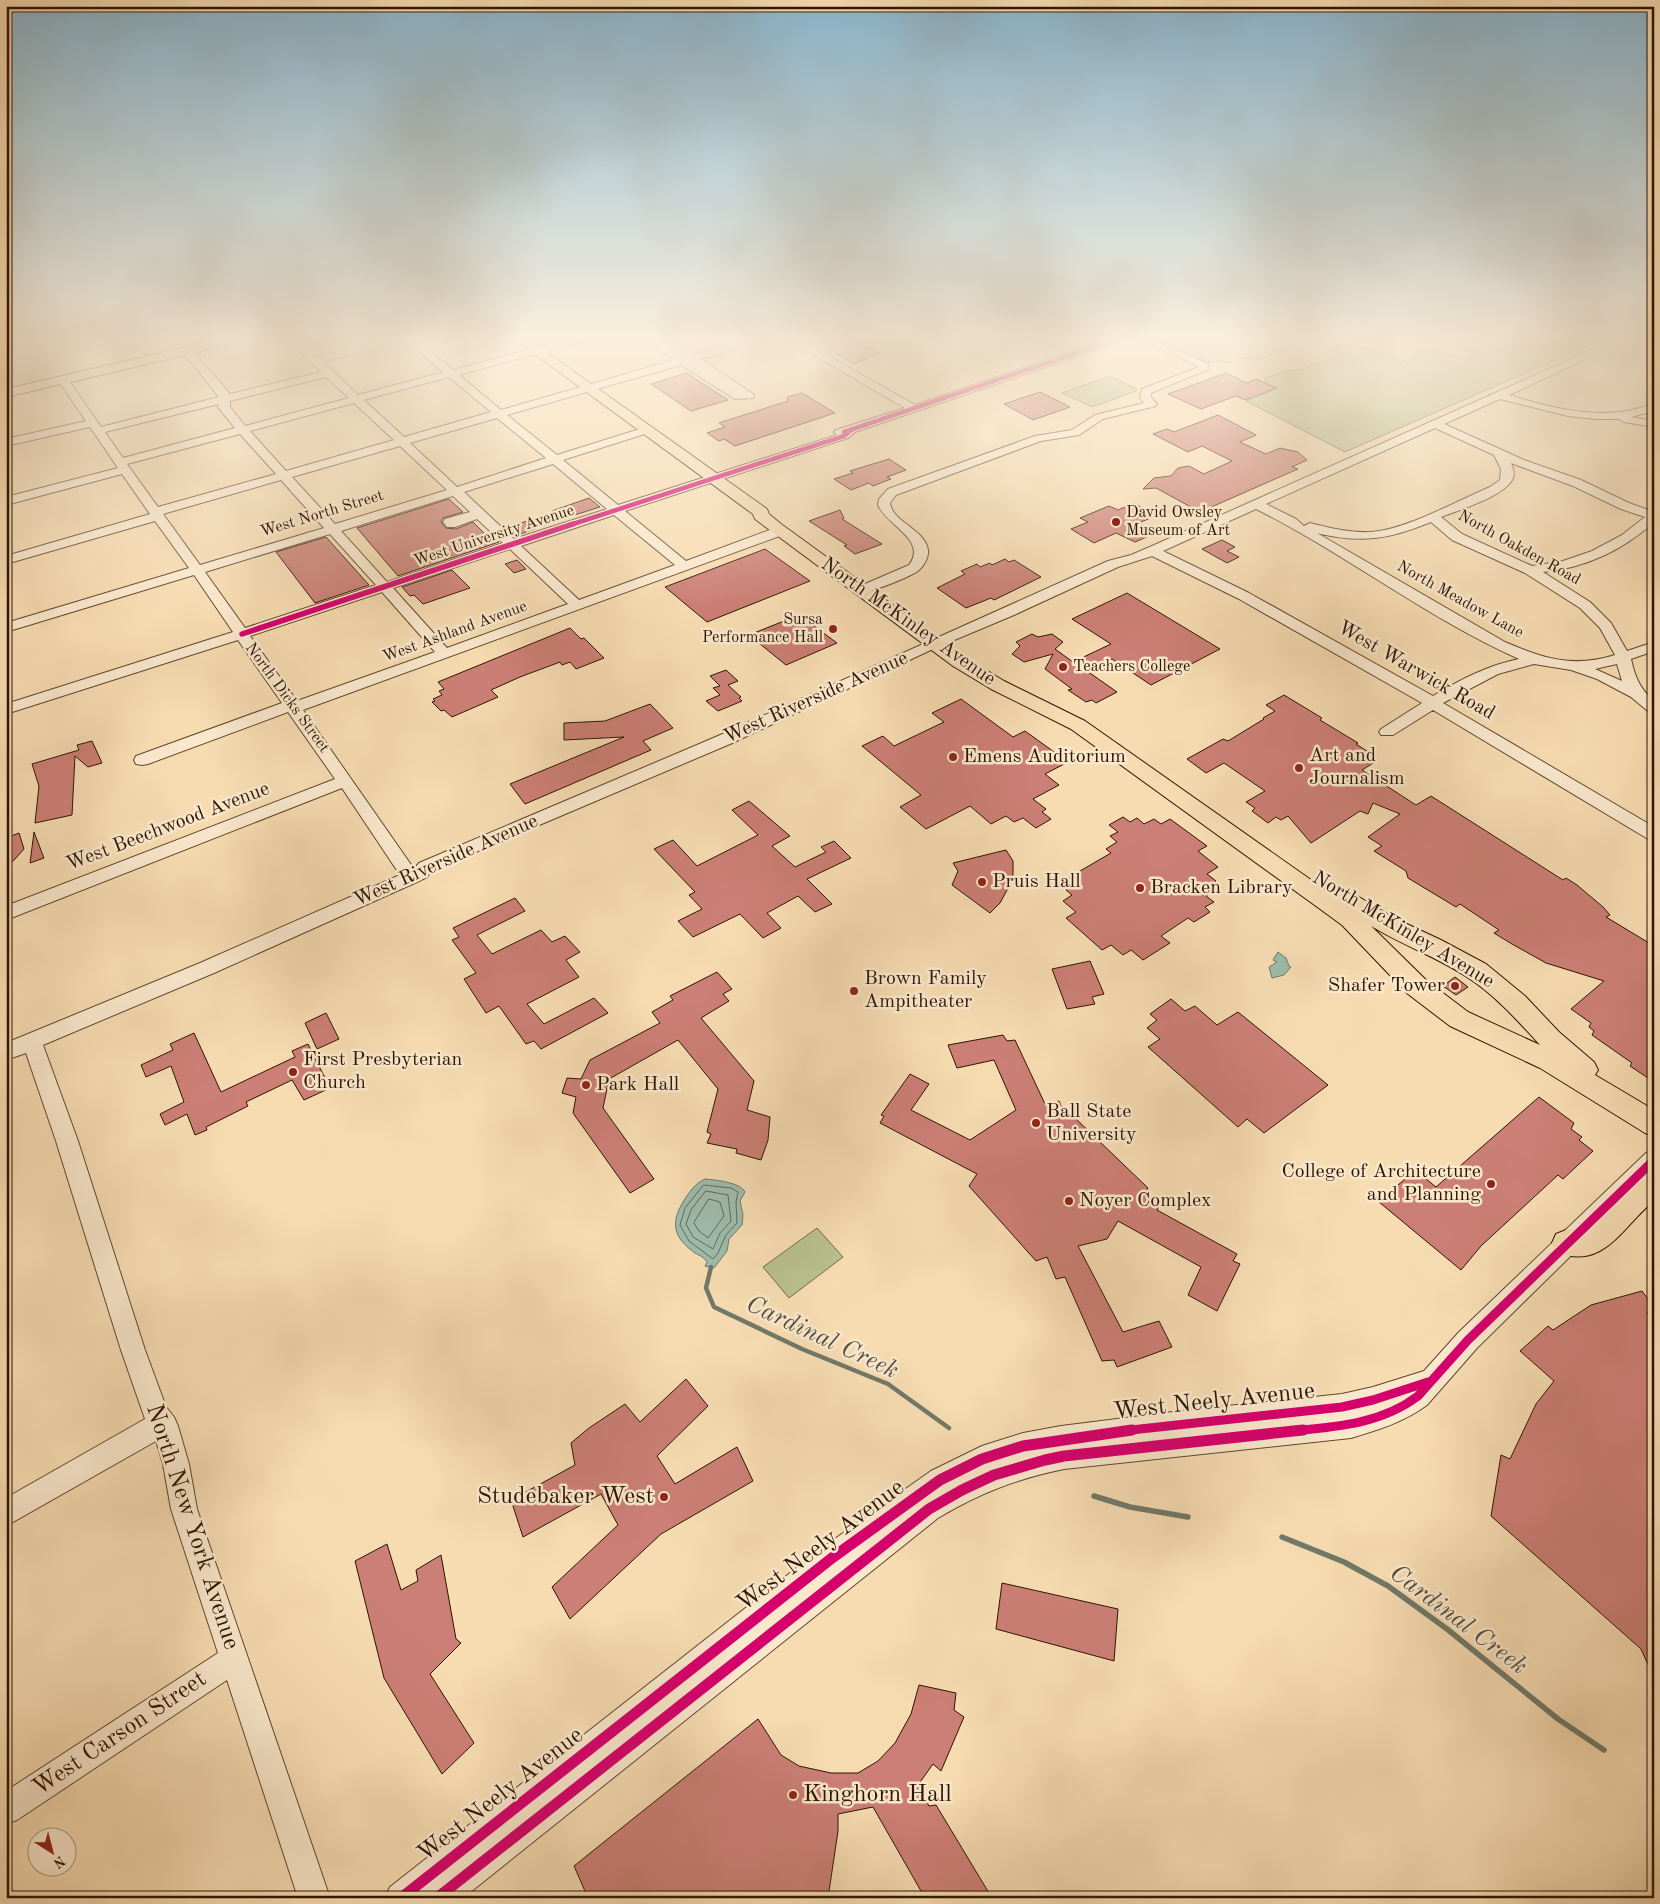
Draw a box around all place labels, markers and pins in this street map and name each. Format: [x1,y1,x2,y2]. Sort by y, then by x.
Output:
place label: David Owsley Museum of Art [1126,505,1230,539]
marker: David Owsley Museum of Art [1110,516,1122,528]
place label: Sursa Performance Hall [702,612,823,646]
marker: Sursa Performance Hall [827,623,839,635]
place label: Teachers College [1073,659,1190,675]
marker: Teachers College [1057,661,1069,673]
place label: Art and Journalism [1309,746,1405,789]
place label: Emens Auditorium [963,747,1126,767]
marker: Emens Auditorium [947,751,959,763]
marker: Art and Journalism [1293,762,1305,774]
place label: Pruis Hall [992,872,1081,892]
marker: Pruis Hall [976,876,988,888]
place label: Bracken Library [1150,878,1293,898]
marker: Bracken Library [1134,882,1146,894]
place label: Brown Family Ampitheater [864,969,987,1012]
place label: Shafer Tower [1328,976,1445,996]
marker: Shafer Tower [1449,980,1461,992]
marker: Brown Family Ampitheater [848,985,860,997]
place label: First Presbyterian Church [303,1050,463,1093]
marker: First Presbyterian Church [287,1066,299,1078]
place label: Park Hall [596,1075,679,1095]
marker: Park Hall [580,1079,592,1091]
place label: Ball State University [1046,1102,1137,1145]
marker: Ball State University [1030,1117,1042,1129]
place label: College of Architecture and Planning [1281,1162,1481,1205]
marker: College of Architecture and Planning [1485,1178,1497,1190]
place label: Noyer Complex [1079,1191,1212,1211]
marker: Noyer Complex [1063,1195,1075,1207]
place label: Studebaker West [477,1485,654,1509]
marker: Studebaker West [658,1491,670,1503]
place label: Kinghorn Hall [803,1783,952,1807]
marker: Kinghorn Hall [787,1789,799,1801]

